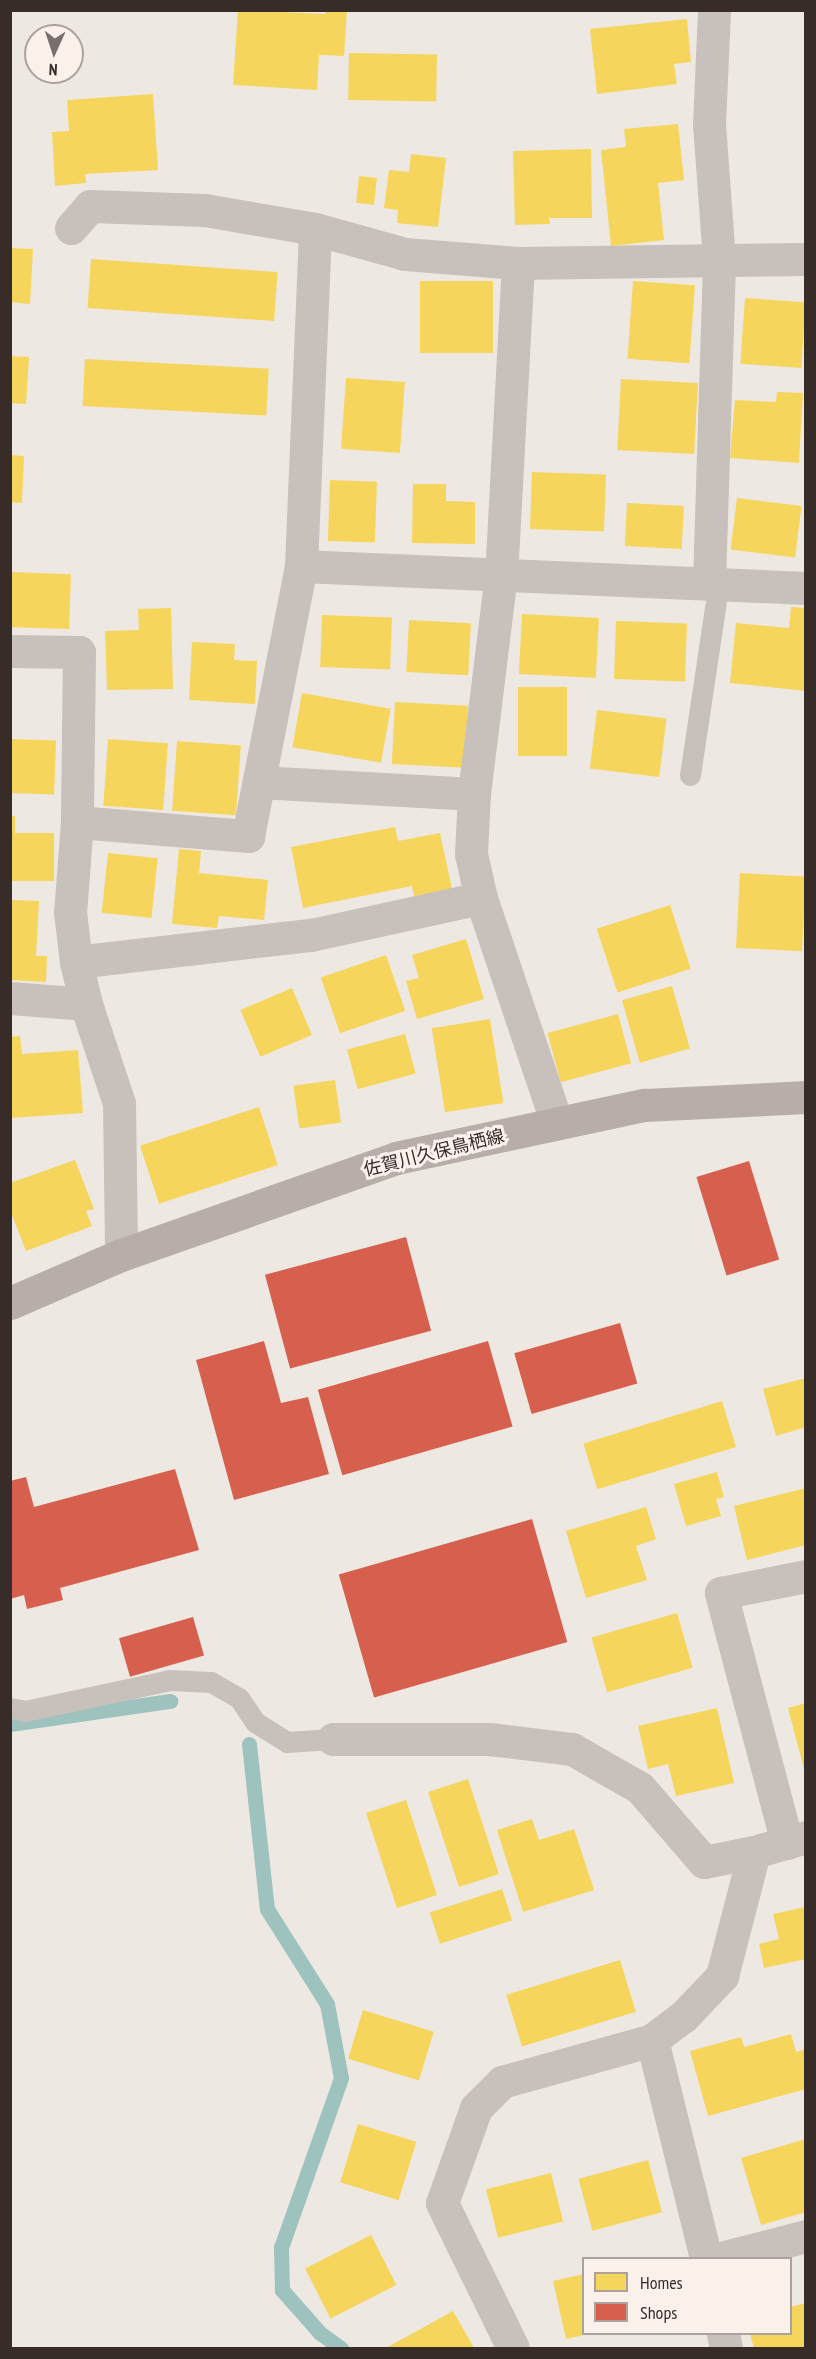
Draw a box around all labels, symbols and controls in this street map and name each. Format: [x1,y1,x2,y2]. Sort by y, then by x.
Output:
north arrow [24,24,84,84]
text: N [48,60,58,80]
street label: 佐賀川久保鳥栖線 [362,1125,506,1181]
legend [582,2257,792,2335]
text: Homes [640,2271,683,2294]
text: Shops [640,2301,677,2324]

